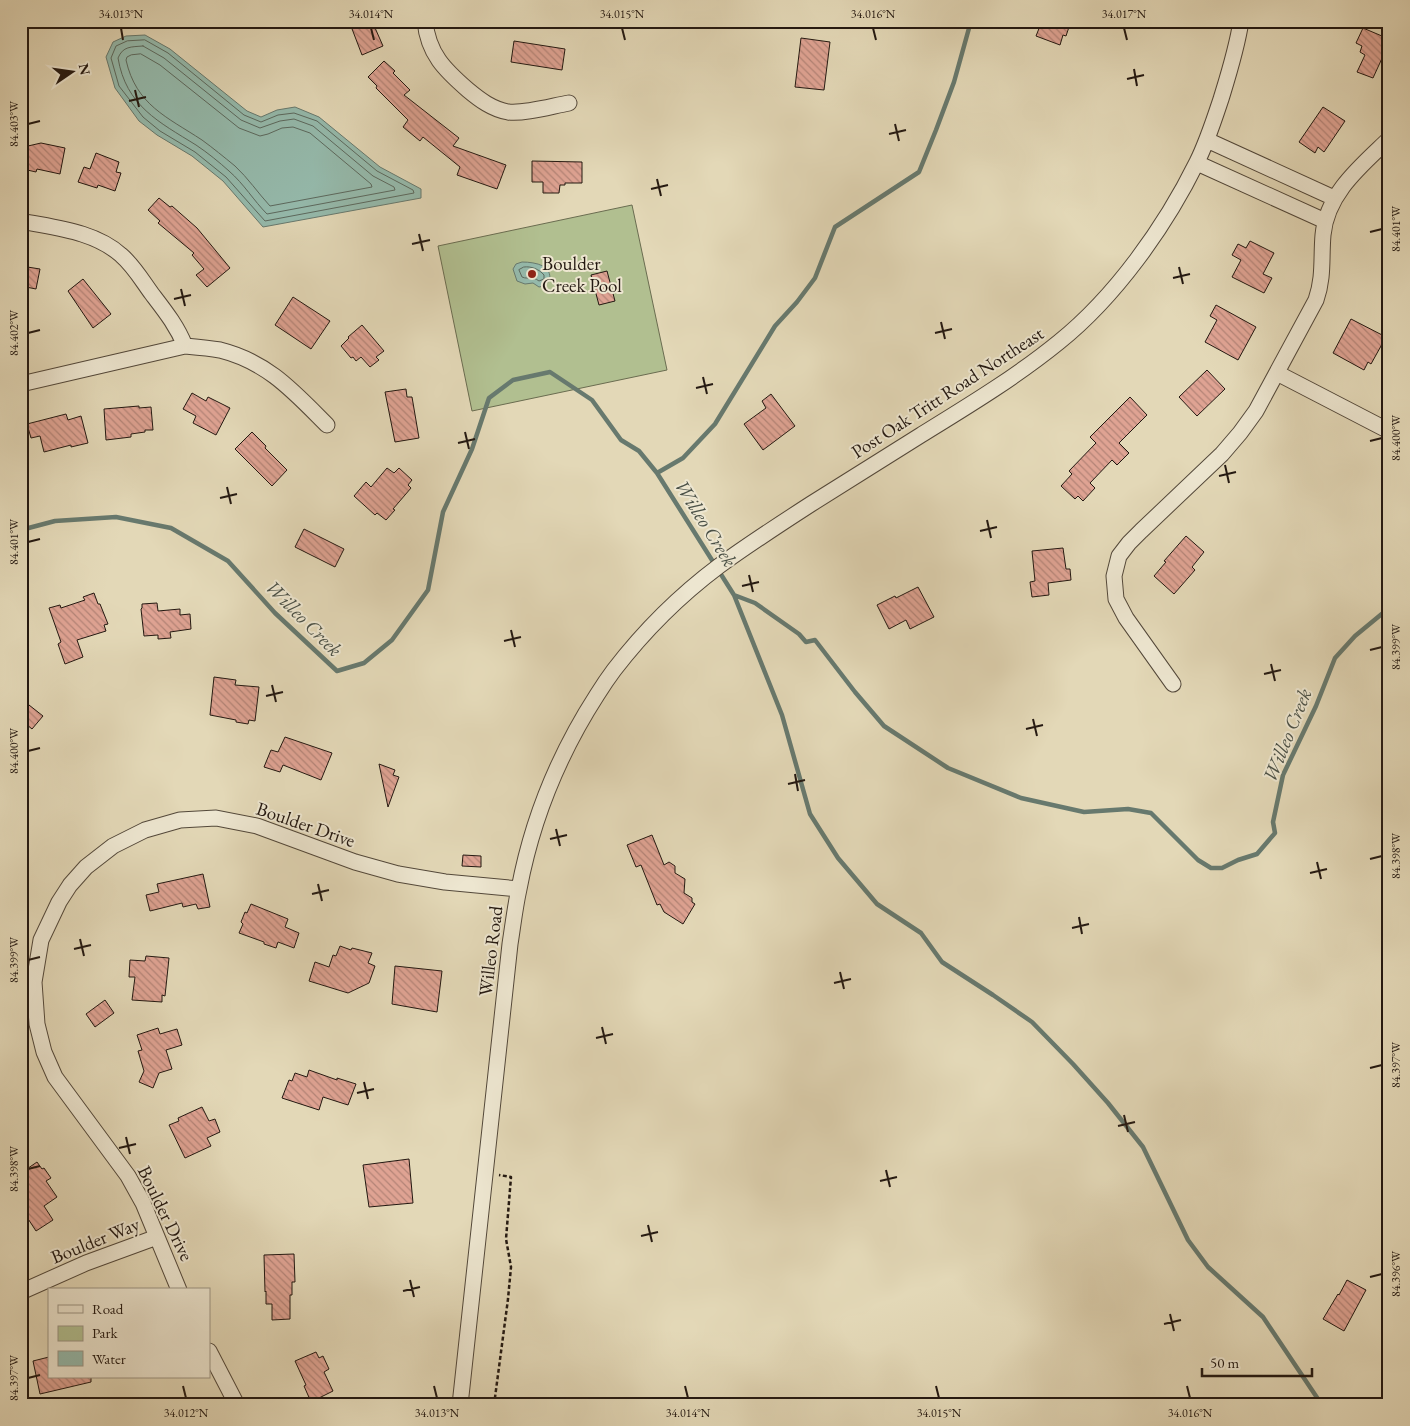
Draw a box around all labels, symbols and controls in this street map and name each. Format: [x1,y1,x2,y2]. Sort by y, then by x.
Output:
text: 34.013°N [99,6,144,22]
text: 34.014°N [349,6,394,22]
text: 34.015°N [600,6,645,22]
text: 34.016°N [851,6,896,22]
text: 34.017°N [1102,6,1147,22]
north arrow [48,48,98,98]
text: N [75,62,95,77]
text: 84.403°W [6,100,22,147]
text: 84.401°W [1388,205,1404,252]
place label: Boulder Creek Pool [542,251,622,298]
marker: Boulder Creek Pool [526,268,538,280]
text: 84.402°W [6,309,22,356]
street label: Post Oak Tritt Road Northeast [846,321,1048,464]
text: 84.400°W [1388,414,1404,461]
water label: Willeo Creek [669,474,743,572]
text: 84.401°W [6,518,22,565]
water label: Willeo Creek [260,574,348,662]
text: 84.399°W [1388,623,1404,670]
water label: Willeo Creek [1257,685,1317,785]
text: 84.400°W [6,727,22,774]
street label: Boulder Drive [253,796,359,853]
text: 84.398°W [1388,832,1404,879]
street label: Willeo Road [473,904,508,998]
text: 84.399°W [6,936,22,983]
text: 84.397°W [1388,1041,1404,1088]
text: 84.398°W [6,1145,22,1192]
street label: Boulder Drive [132,1162,199,1265]
street label: Boulder Way [47,1211,144,1270]
text: 84.396°W [1388,1250,1404,1297]
legend [48,1288,210,1378]
text: Road [92,1299,124,1318]
text: Park [92,1323,119,1342]
scale bar [1202,1346,1312,1378]
text: Water [92,1349,126,1368]
text: 50 m [1210,1353,1239,1372]
text: 84.397°W [6,1354,22,1401]
text: 34.012°N [164,1405,209,1421]
text: 34.013°N [415,1405,460,1421]
text: 34.014°N [666,1405,711,1421]
text: 34.015°N [917,1405,962,1421]
text: 34.016°N [1168,1405,1213,1421]

